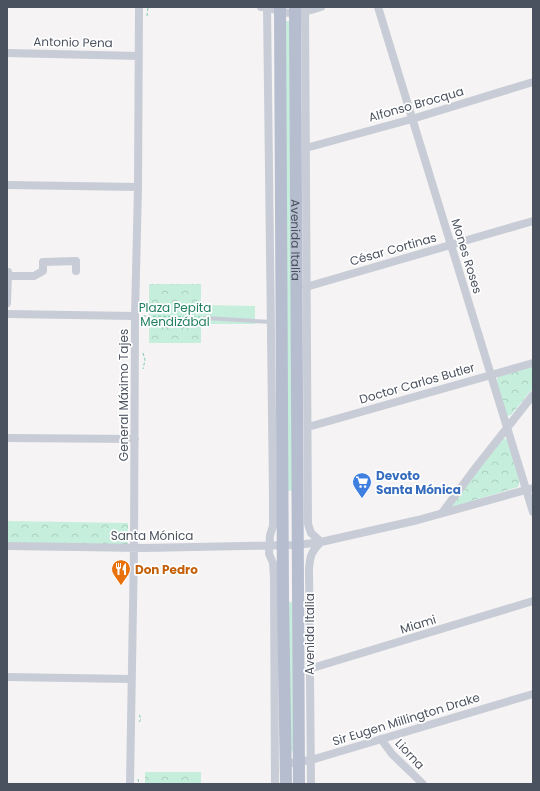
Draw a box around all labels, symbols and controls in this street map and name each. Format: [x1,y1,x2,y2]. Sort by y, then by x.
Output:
street label: Antonio Pena [33,33,113,51]
street label: Alfonso Brocqua [366,82,466,126]
street label: Avenida Italia [287,199,305,281]
street label: Mones Roses [448,216,486,296]
street label: César Cortinas [348,228,438,270]
park label: Plaza Pepita Mendizábal [139,299,211,330]
street label: General Máximo Tajes [115,329,132,461]
street label: Doctor Carlos Butler [357,358,477,408]
place label: Devoto Santa Mónica [376,467,461,498]
supermarket icon: Devoto Santa Mónica [351,471,373,499]
street label: Santa Mónica [111,527,193,544]
restaurant icon: Don Pedro [110,558,132,586]
place label: Don Pedro [135,561,198,578]
street label: Avenida Italia [301,593,318,675]
street label: Miami [398,610,438,637]
street label: Sir Eugen Millington Drake [330,688,482,750]
street label: Liorna [391,735,429,773]

